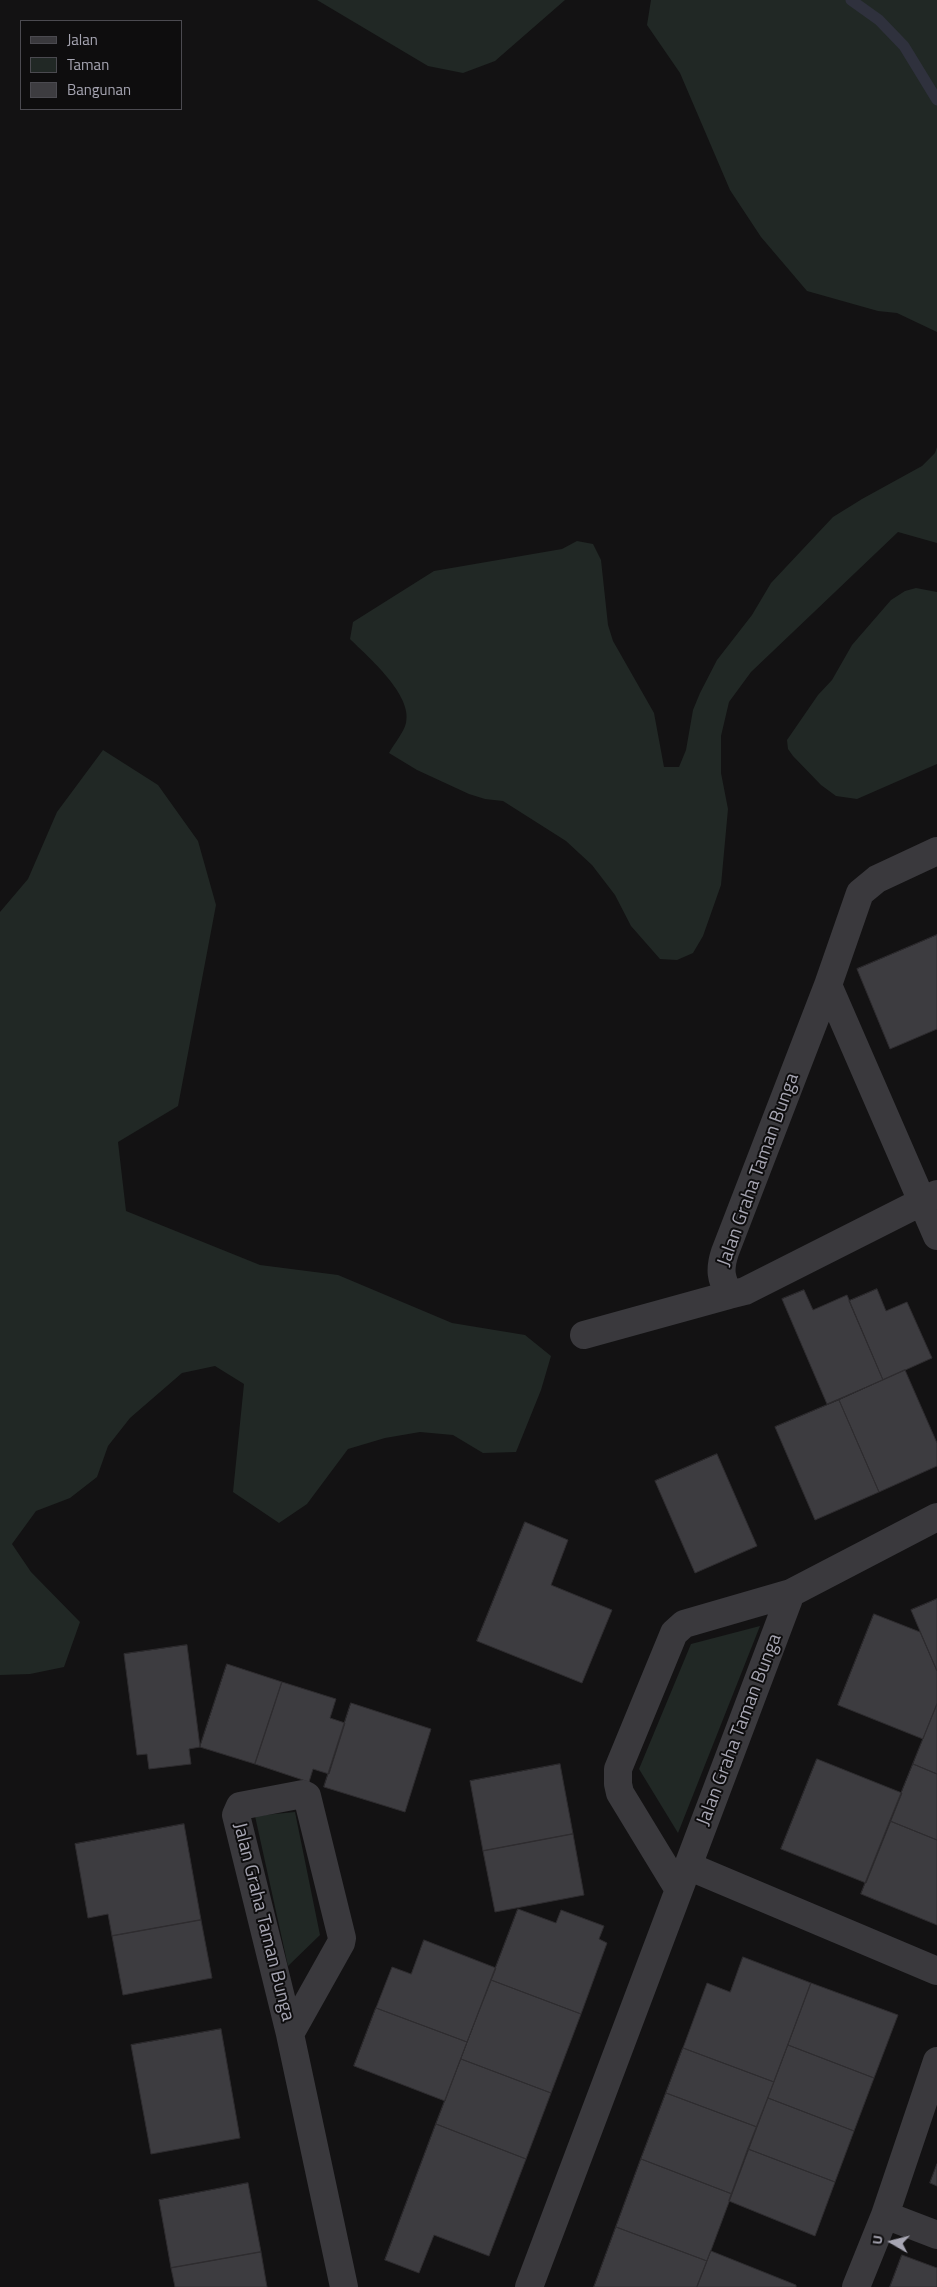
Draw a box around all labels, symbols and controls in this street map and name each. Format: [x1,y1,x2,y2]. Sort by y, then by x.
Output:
legend [20,20,182,110]
text: Jalan [67,28,98,51]
text: Taman [67,53,109,76]
text: Bangunan [67,78,131,101]
street label: Jalan Graha Taman Bunga [713,1070,805,1270]
street label: Jalan Graha Taman Bunga [693,1631,787,1829]
street label: Jalan Graha Taman Bunga [227,1820,299,2024]
north arrow [867,2217,917,2267]
text: U [866,2234,888,2246]

